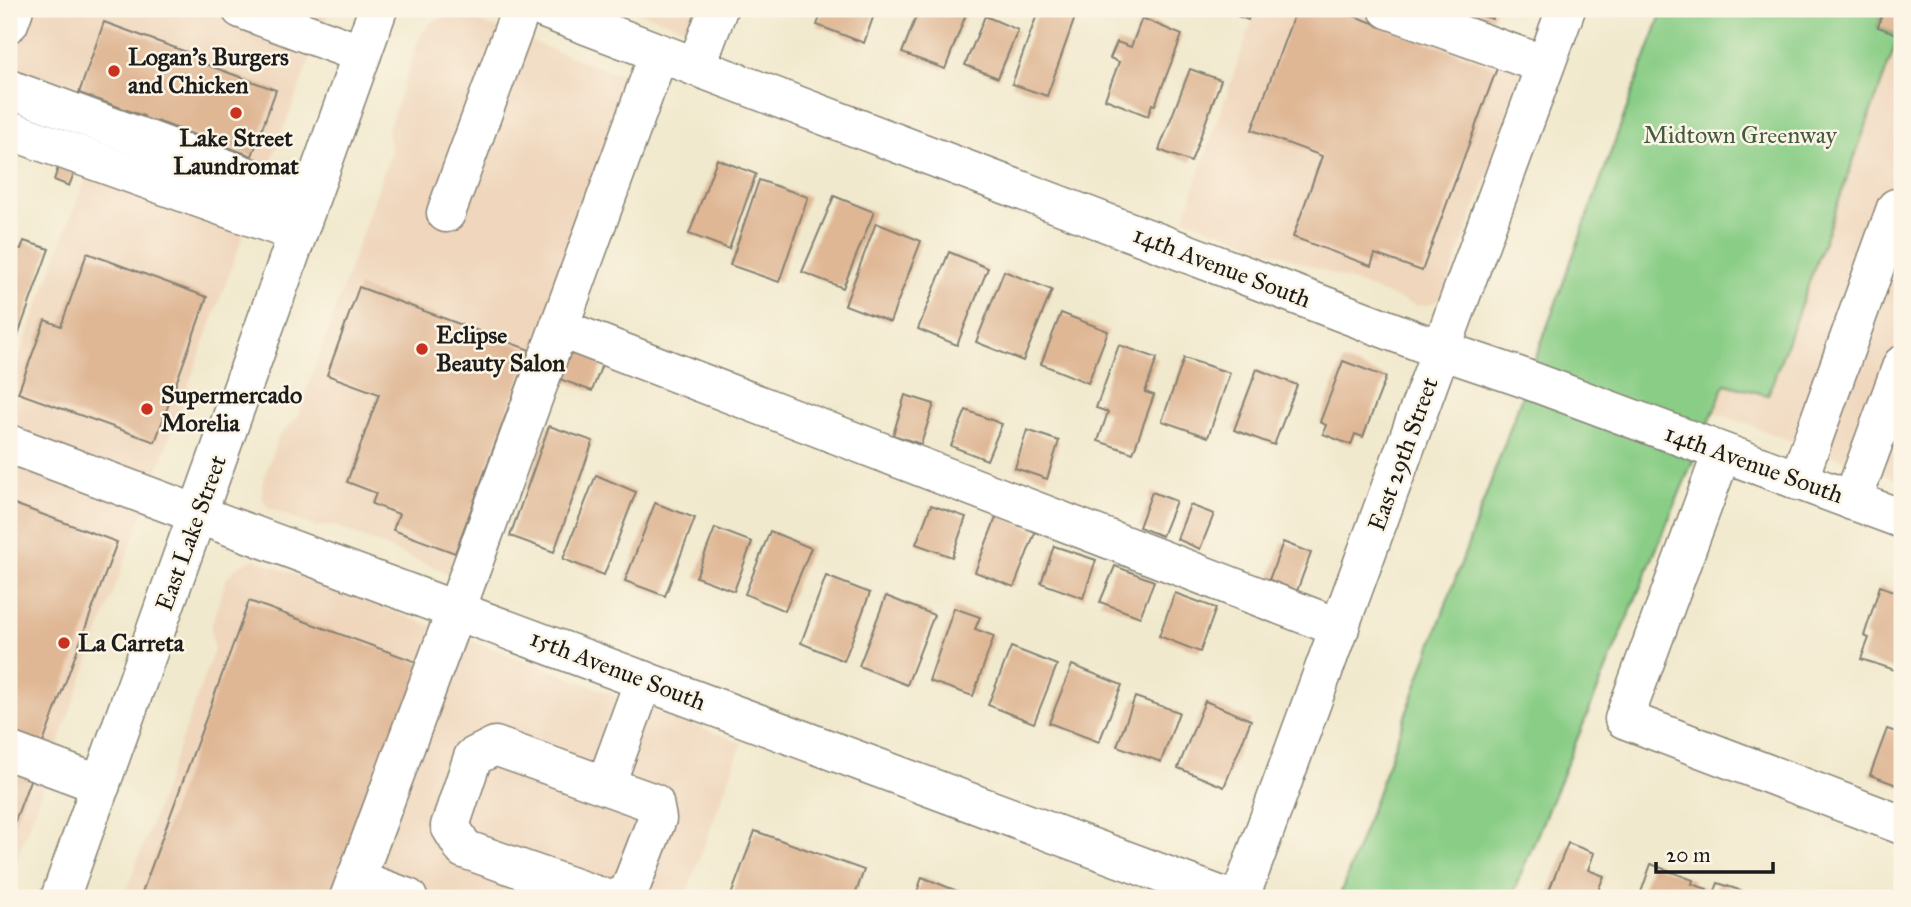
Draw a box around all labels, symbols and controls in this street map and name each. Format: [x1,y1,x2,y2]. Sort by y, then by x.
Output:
place label: Logan's Burgers and Chicken [128,42,289,100]
marker: Logan's Burgers and Chicken [106,63,122,79]
marker: Lake Street Laundromat [228,105,244,121]
park label: Midtown Greenway [1643,120,1838,150]
place label: Lake Street Laundromat [173,123,299,181]
street label: 14th Avenue South [1129,219,1315,315]
place label: Eclipse Beauty Salon [436,320,565,378]
marker: Eclipse Beauty Salon [414,341,430,357]
street label: East 29th Street [1361,373,1445,535]
place label: Supermercado Morelia [161,380,302,438]
marker: Supermercado Morelia [139,401,155,417]
street label: 14th Avenue South [1661,418,1847,510]
street label: East Lake Street [149,451,233,615]
street label: 15th Avenue South [526,623,710,717]
place label: La Carreta [78,628,185,658]
marker: La Carreta [56,635,72,651]
scale bar [1656,830,1773,874]
text: 20 m [1666,842,1711,868]

